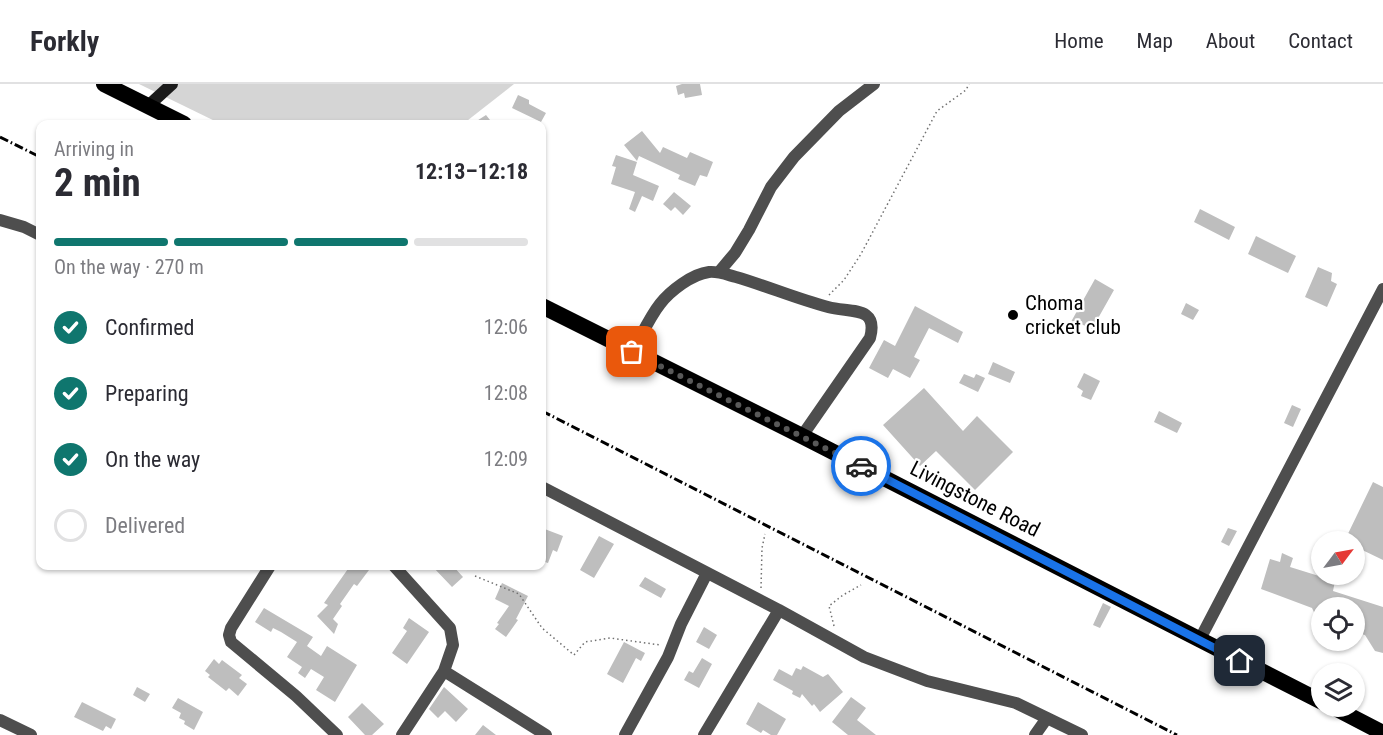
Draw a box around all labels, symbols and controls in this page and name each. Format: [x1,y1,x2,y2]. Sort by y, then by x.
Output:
text: Forkly [30,25,99,58]
text: Home [1054,29,1104,53]
text: Map [1137,29,1173,53]
text: About [1206,29,1255,53]
text: Contact [1288,29,1353,53]
text: Arriving in [54,137,134,161]
text: 12:13–12:18 [415,159,528,184]
text: 2 min [54,160,141,206]
text: On the way · 270 m [54,255,204,279]
place label: Choma cricket club [1025,291,1121,339]
marker: Choma cricket club [1006,308,1020,322]
icon: check [54,311,87,344]
text: Confirmed [105,315,194,340]
text: 12:06 [484,315,528,339]
pin [606,326,657,377]
icon: bag [615,335,648,368]
icon: check [54,377,87,410]
text: Preparing [105,381,189,406]
text: 12:08 [484,381,528,405]
courier [831,436,891,496]
icon: check [54,443,87,476]
text: On the way [105,447,200,472]
text: 12:09 [484,447,528,471]
icon: car [845,450,878,483]
street label: Livingstone Road [906,456,1044,542]
text: Delivered [105,513,185,538]
north arrow [1311,531,1365,585]
map controls [1311,531,1365,717]
button: locate [1311,597,1365,651]
pin [1214,635,1265,686]
icon: home [1223,644,1256,677]
button: layers [1311,663,1365,717]

